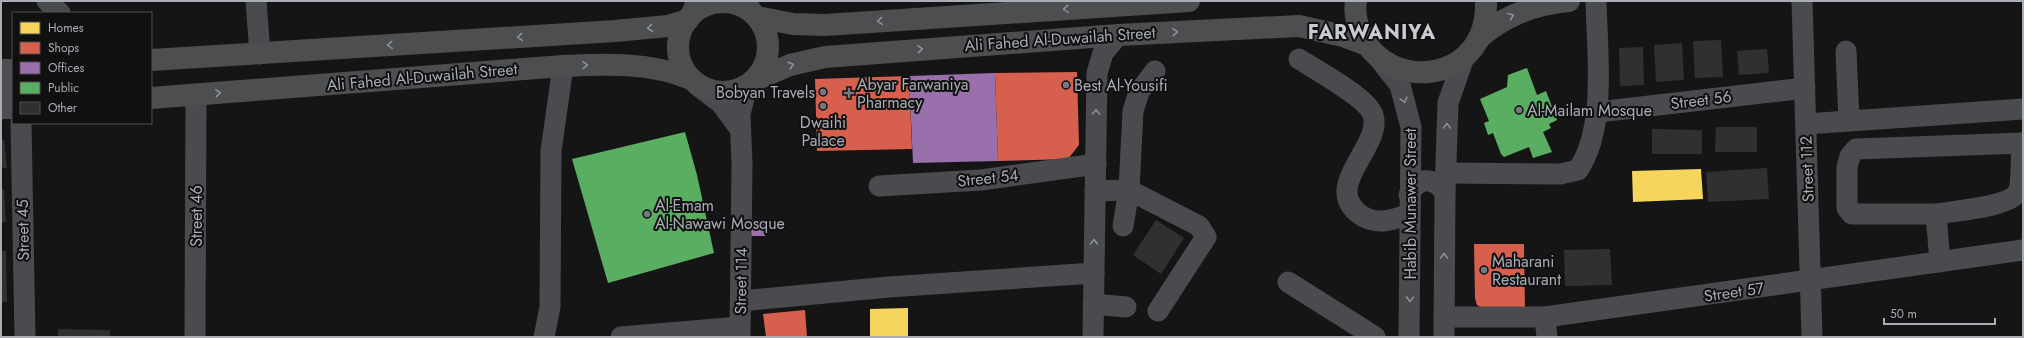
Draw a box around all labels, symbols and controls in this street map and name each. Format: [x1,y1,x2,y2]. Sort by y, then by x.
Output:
one-way arrow [1063,5,1069,14]
legend [12,12,152,124]
one-way arrow [1507,12,1514,20]
one-way arrow [877,17,883,26]
district label: FARWANIYA [1308,18,1436,47]
text: Homes [48,19,84,37]
street label: Ali Fahed Al-Duwailah Street [964,21,1156,57]
one-way arrow [647,23,653,32]
one-way arrow [1172,27,1178,36]
one-way arrow [517,33,523,42]
text: Shops [48,39,79,57]
one-way arrow [387,41,393,50]
one-way arrow [917,45,923,54]
street label: Ali Fahed Al-Duwailah Street [326,57,518,97]
text: Offices [48,59,84,77]
one-way arrow [582,61,588,70]
one-way arrow [788,61,795,70]
place label: Abyar Farwaniya Pharmacy [857,73,969,114]
place label: Best Al-Yousifi [1074,74,1168,97]
text: Public [48,79,79,97]
marker: Best Al-Yousifi [1061,80,1071,90]
place label: Bobyan Travels [716,81,815,104]
street label: Street 56 [1669,85,1733,115]
marker: Bobyan Travels [818,87,828,97]
marker: Abyar Farwaniya Pharmacy [844,88,854,98]
one-way arrow [215,89,221,98]
one-way arrow [1399,96,1408,103]
text: Other [48,99,78,117]
place label: Al-Mailam Mosque [1527,99,1652,122]
marker: Dwaihi Palace [818,101,828,111]
marker: Al-Mailam Mosque [1514,105,1524,115]
one-way arrow [1092,109,1100,115]
place label: Dwaihi Palace [800,111,846,152]
one-way arrow [1443,123,1451,129]
street label: Habib Munawer Street [1399,128,1422,280]
street label: Street 112 [1794,135,1820,203]
street label: Street 54 [956,163,1020,193]
street label: Street 46 [185,185,208,247]
place label: Al-Emam Al-Nawawi Mosque [655,194,785,235]
street label: Street 45 [11,199,35,261]
marker: Al-Emam Al-Nawawi Mosque [642,209,652,219]
one-way arrow [1090,239,1098,245]
street label: Street 114 [729,247,753,315]
place label: Maharani Restaurant [1492,250,1561,291]
one-way arrow [1440,253,1448,259]
marker: Maharani Restaurant [1479,265,1489,275]
street label: Street 57 [1702,276,1766,308]
one-way arrow [1406,296,1414,302]
scale bar [1884,300,1995,326]
text: 50 m [1890,305,1917,323]

